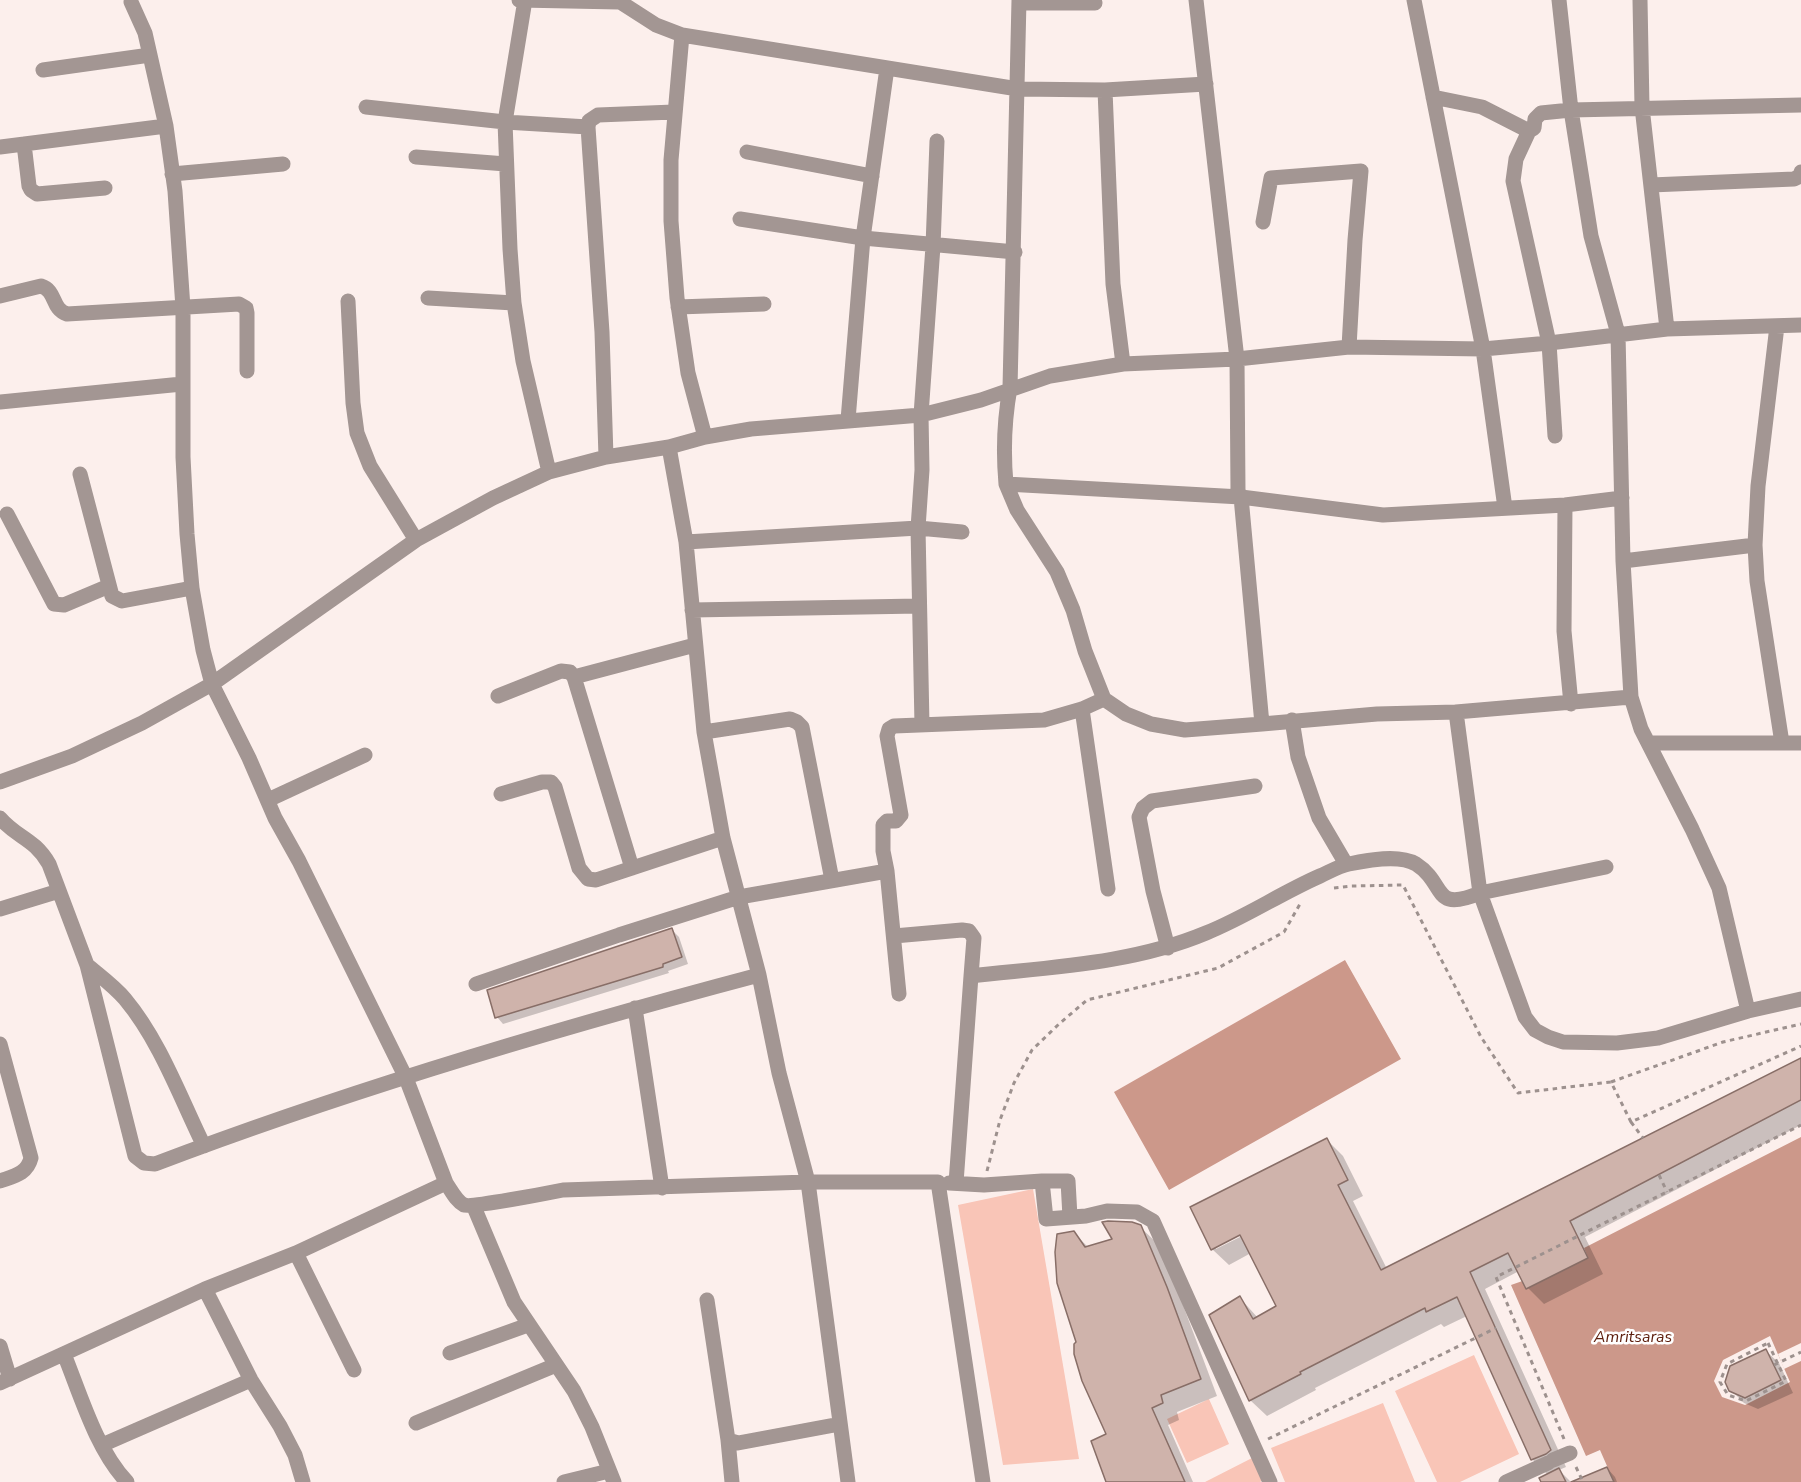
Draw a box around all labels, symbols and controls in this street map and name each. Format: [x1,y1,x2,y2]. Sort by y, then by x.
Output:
water label: Amritsaras [1594,1328,1672,1348]

